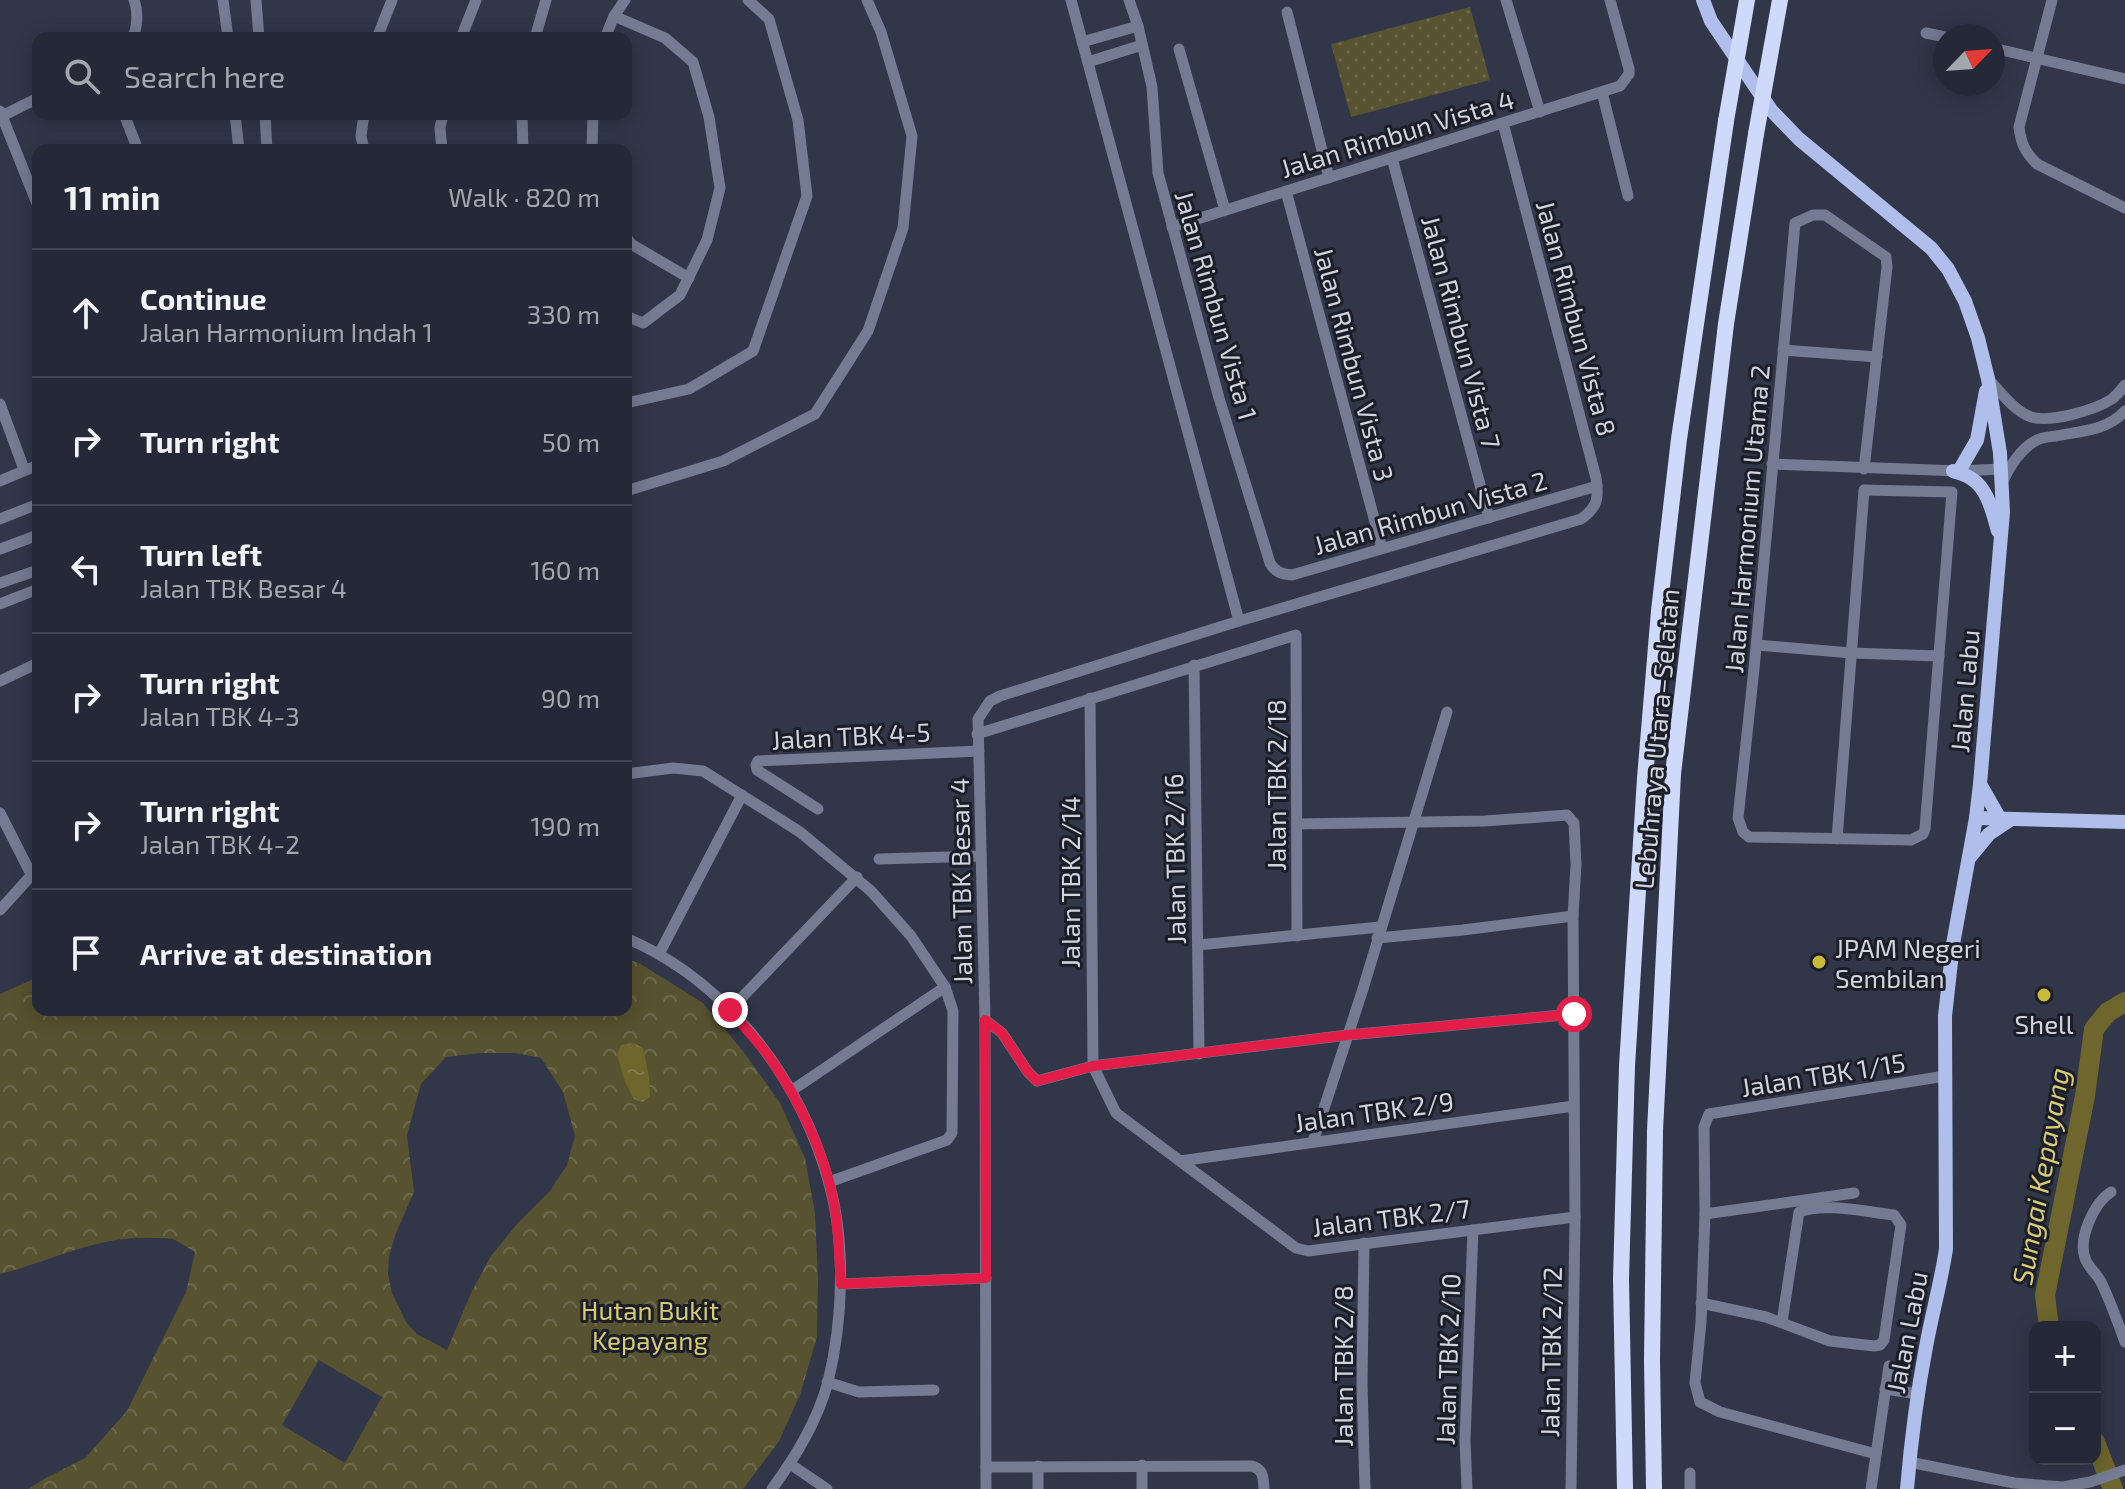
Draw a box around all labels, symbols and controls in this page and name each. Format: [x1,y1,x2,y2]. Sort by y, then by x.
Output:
north arrow [1933,24,2005,96]
search box [32,32,632,120]
icon: search [60,54,104,98]
text: Search here [124,58,285,94]
street label: Jalan Rimbun Vista 4 [1276,83,1518,183]
text: 11 min [64,176,161,217]
text: Walk · 820 m [448,181,600,212]
street label: Jalan Rimbun Vista 1 [1169,187,1265,423]
street label: Jalan Rimbun Vista 8 [1531,197,1623,439]
street label: Jalan Rimbun Vista 7 [1416,212,1508,452]
street label: Jalan Rimbun Vista 3 [1309,244,1401,484]
text: Continue [140,280,267,316]
icon: ahead [64,291,108,335]
text: 330 m [527,298,600,329]
text: Jalan Harmonium Indah 1 [140,316,433,347]
street label: Jalan Harmonium Utama 2 [1717,363,1775,675]
icon: right [64,419,108,463]
text: Turn right [140,423,280,459]
text: 50 m [542,426,600,457]
street label: Jalan Rimbun Vista 2 [1310,464,1550,560]
text: Turn left [140,536,262,572]
icon: left [64,547,108,591]
text: 160 m [531,554,600,585]
text: Jalan TBK Besar 4 [140,572,347,603]
street label: Lebuhraya Utara–Selatan [1627,587,1685,891]
street label: Jalan Labu [1943,628,1985,754]
text: Turn right [140,664,280,700]
icon: right [64,675,108,719]
text: 90 m [541,682,600,713]
street label: Jalan TBK 2/18 [1260,699,1291,871]
text: Jalan TBK 4-3 [140,700,300,731]
street label: Jalan TBK 4-5 [771,715,931,755]
street label: Jalan TBK 2/16 [1157,773,1191,945]
street label: Jalan TBK Besar 4 [943,777,977,985]
text: Turn right [140,792,280,828]
street label: Jalan TBK 2/14 [1054,796,1085,968]
icon: right [64,803,108,847]
text: 190 m [531,810,600,841]
text: Jalan TBK 4-2 [140,828,300,859]
icon: arrive [64,931,108,975]
place label: JPAM Negeri Sembilan [1835,932,1981,993]
text: Arrive at destination [140,935,432,971]
marker: JPAM Negeri Sembilan [1810,953,1828,971]
marker: Shell [2035,986,2053,1004]
route end [712,992,748,1028]
route start [1556,996,1592,1032]
place label: Shell [2014,1008,2074,1039]
street label: Jalan TBK 1/15 [1739,1046,1907,1102]
water label: Sungai Kepayang [2004,1065,2076,1287]
street label: Jalan TBK 2/9 [1292,1084,1456,1138]
street label: Jalan TBK 2/7 [1310,1192,1472,1242]
street label: Jalan TBK 2/12 [1533,1266,1567,1438]
street label: Jalan Labu [1879,1269,1933,1395]
street label: Jalan TBK 2/10 [1429,1273,1465,1445]
street label: Jalan TBK 2/8 [1327,1285,1358,1447]
park label: Hutan Bukit Kepayang [581,1294,719,1355]
map controls [2029,1321,2101,1465]
button: + [2029,1321,2101,1393]
button: − [2029,1393,2101,1465]

